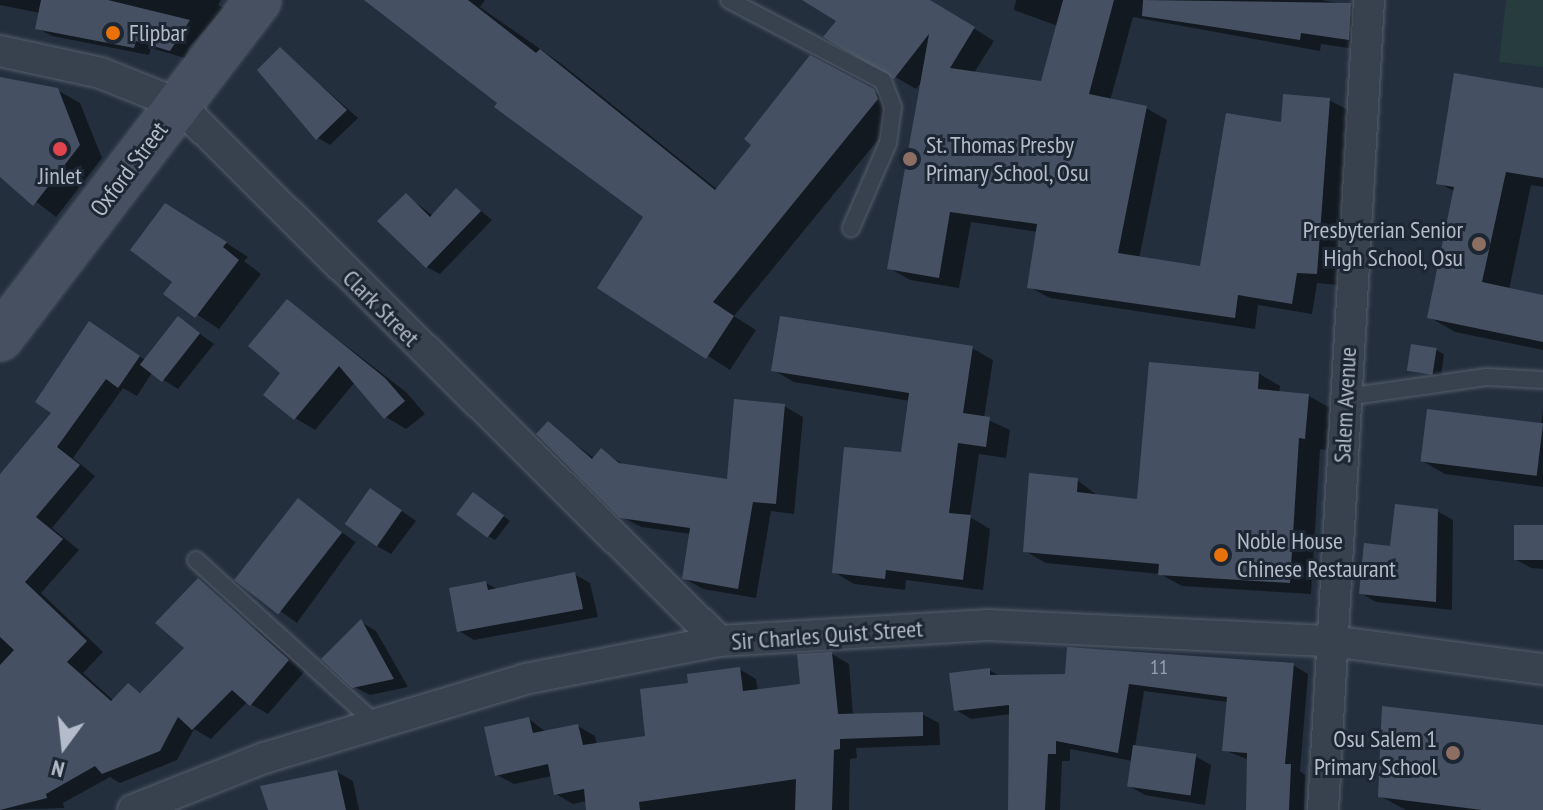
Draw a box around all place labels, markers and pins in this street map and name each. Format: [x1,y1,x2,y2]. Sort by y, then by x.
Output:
place label: Flipbar [129,19,187,47]
marker: Flipbar [104,24,122,42]
place label: St. Thomas Presby Primary School, Osu [926,131,1091,187]
marker: Jinlet [51,140,69,158]
marker: St. Thomas Presby Primary School, Osu [901,150,919,168]
place label: Jinlet [38,162,82,190]
place label: Presbyterian Senior High School, Osu [1303,216,1463,272]
marker: Presbyterian Senior High School, Osu [1470,235,1488,253]
place label: Noble House Chinese Restaurant [1237,527,1396,583]
marker: Noble House Chinese Restaurant [1212,546,1230,564]
place label: Osu Salem 1 Primary School [1313,725,1437,781]
marker: Osu Salem 1 Primary School [1444,744,1462,762]

